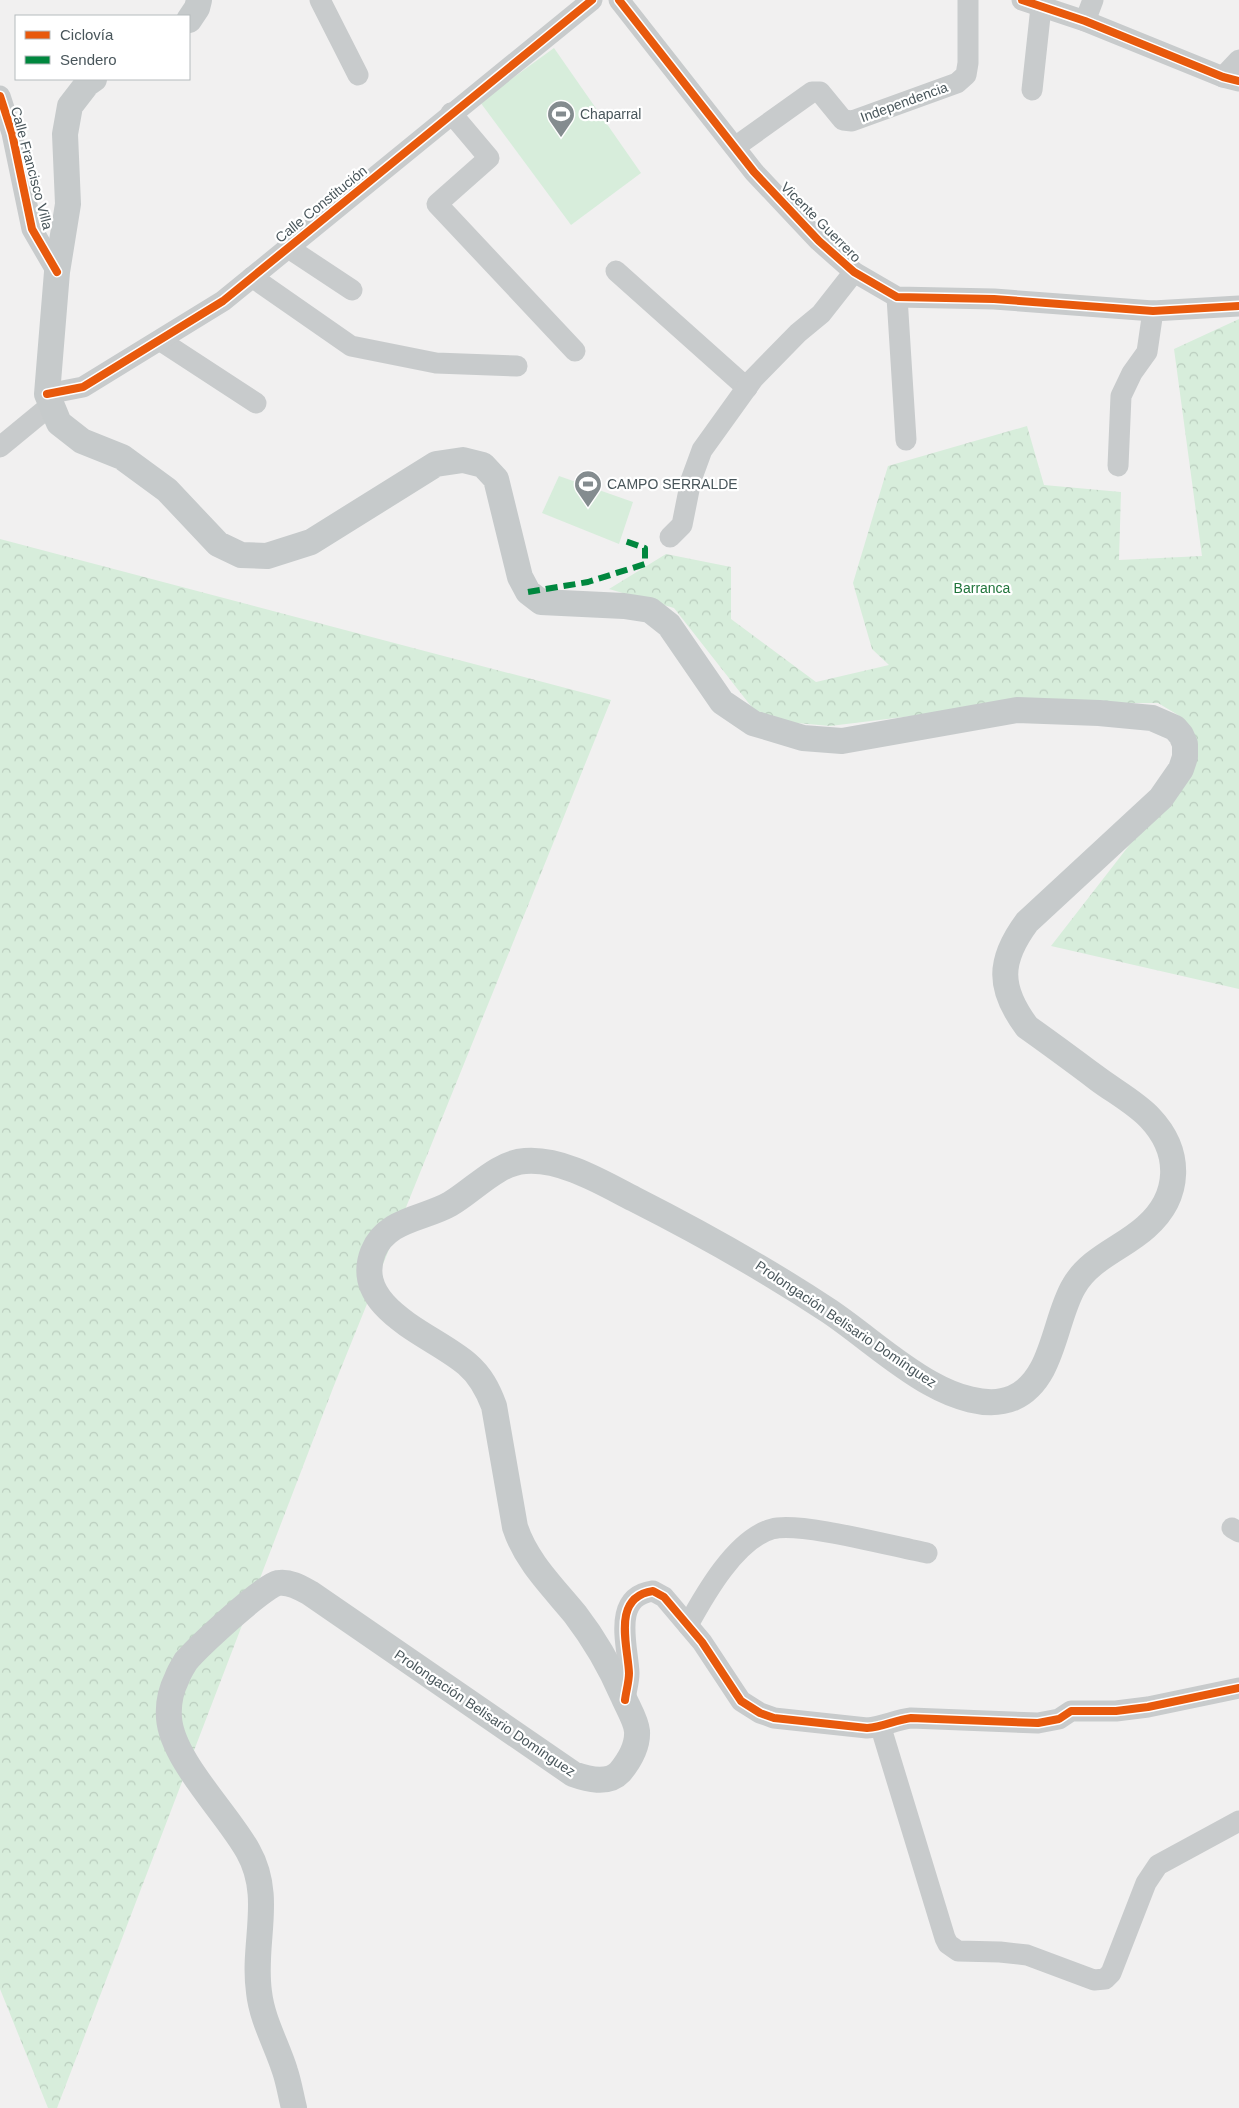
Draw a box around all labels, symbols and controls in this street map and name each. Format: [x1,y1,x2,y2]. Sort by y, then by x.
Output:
legend [15,15,190,80]
text: Ciclovía [60,26,114,43]
text: Sendero [60,51,117,68]
street label: Independencia [858,79,950,125]
sports icon: Chaparral [546,99,576,138]
street label: Calle Francisco Villa [8,105,56,231]
place label: Chaparral [580,106,641,122]
street label: Calle Constitución [272,162,370,246]
street label: Vicente Guerrero [778,179,864,265]
sports icon: CAMPO SERRALDE [573,469,603,508]
place label: CAMPO SERRALDE [607,476,738,492]
park label: Barranca [954,580,1011,596]
street label: Prolongación Belisario Domínguez [752,1257,940,1391]
street label: Prolongación Belisario Domínguez [391,1646,579,1780]

